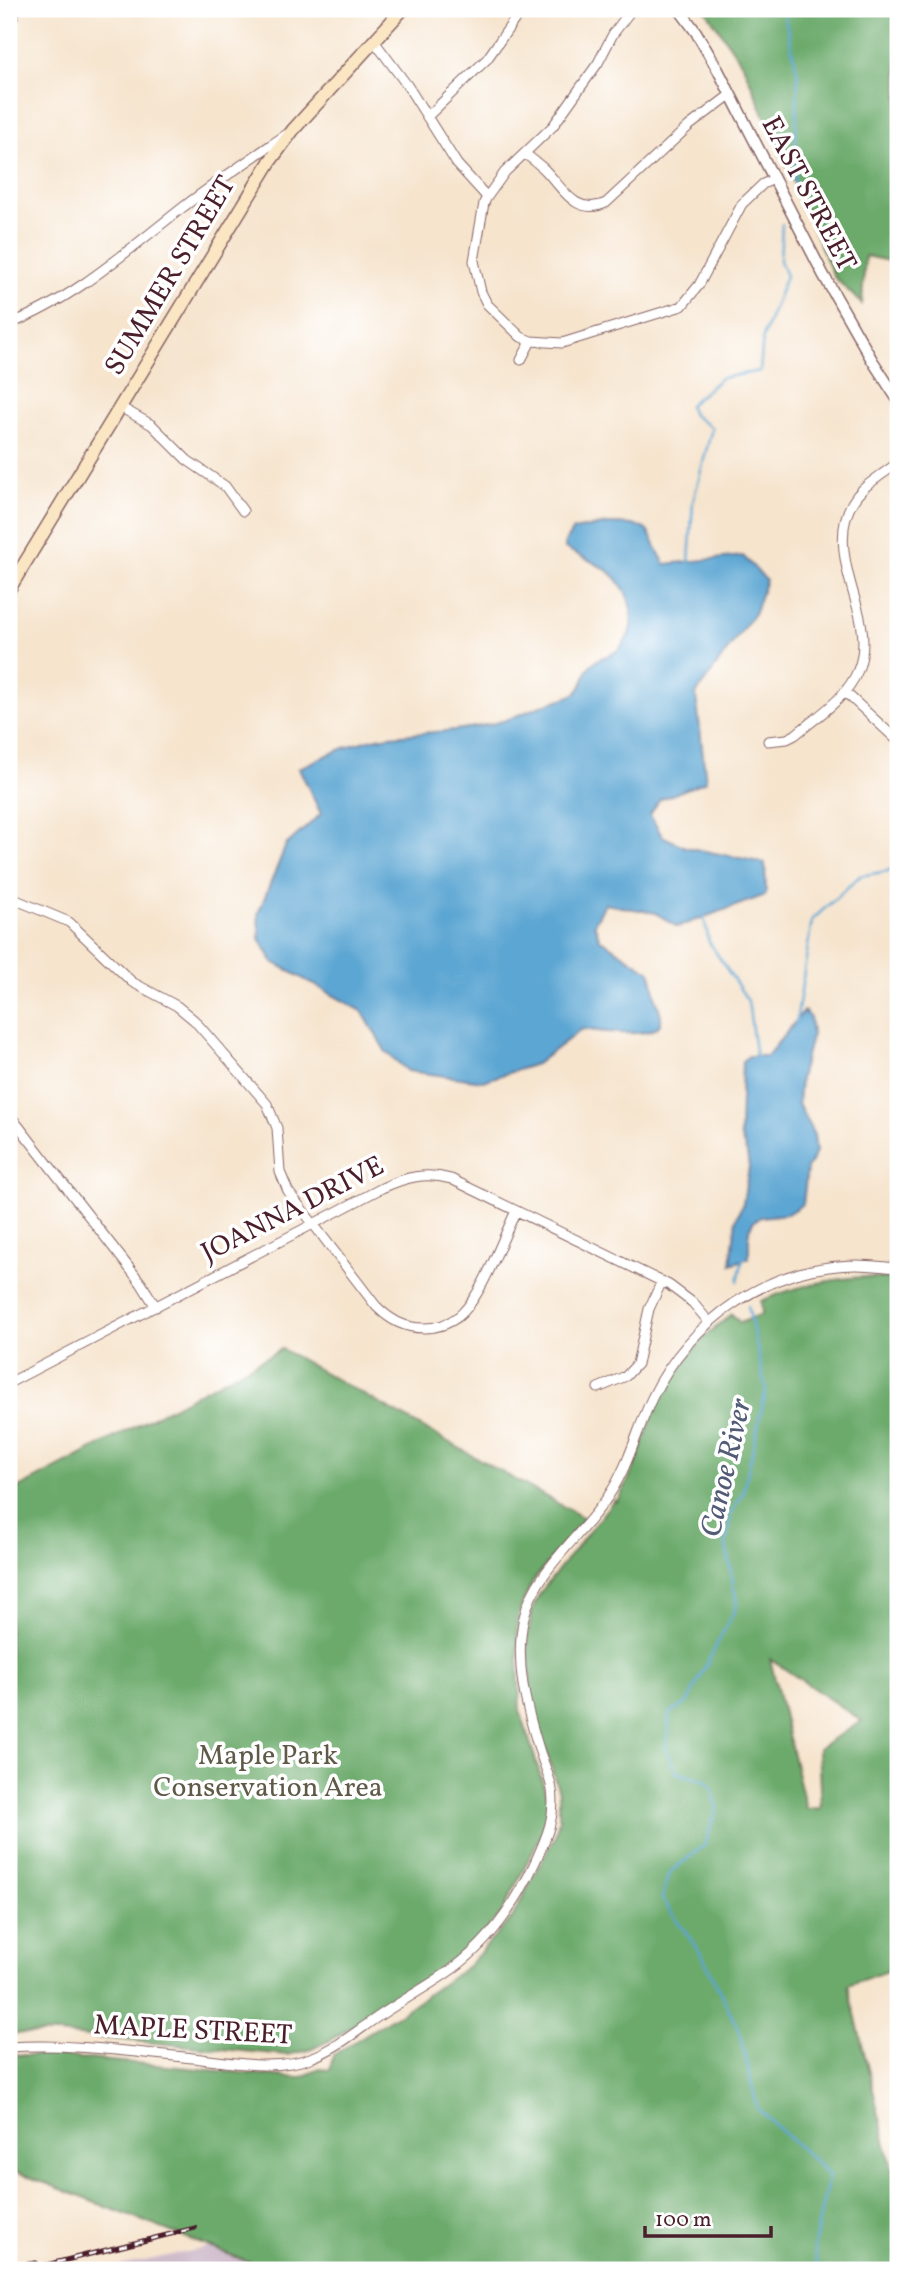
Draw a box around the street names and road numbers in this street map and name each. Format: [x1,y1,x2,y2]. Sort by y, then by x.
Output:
street label: EAST STREET [751,110,865,278]
street label: SUMMER STREET [96,169,246,383]
street label: JOANNA DRIVE [195,1147,391,1273]
street label: MAPLE STREET [93,2006,293,2056]

